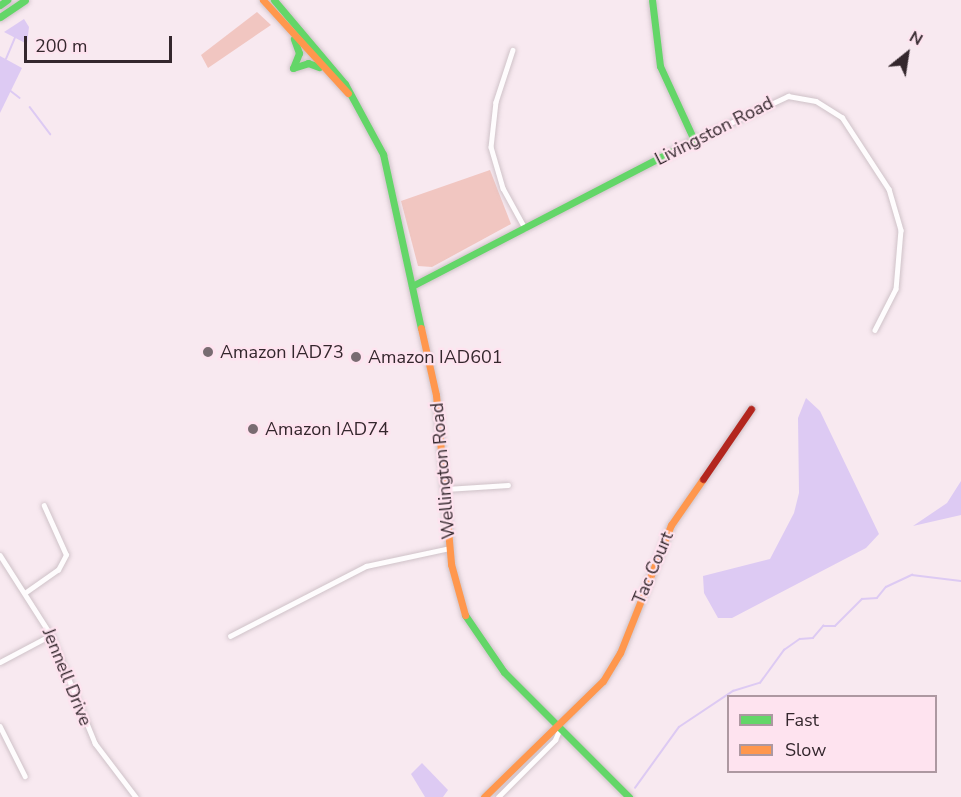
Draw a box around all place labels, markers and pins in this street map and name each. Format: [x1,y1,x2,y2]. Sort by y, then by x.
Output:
place label: Amazon IAD73 [220,341,344,363]
marker: Amazon IAD73 [201,345,215,359]
place label: Amazon IAD601 [368,346,503,368]
marker: Amazon IAD601 [349,350,363,364]
place label: Amazon IAD74 [265,418,389,440]
marker: Amazon IAD74 [246,422,260,436]

